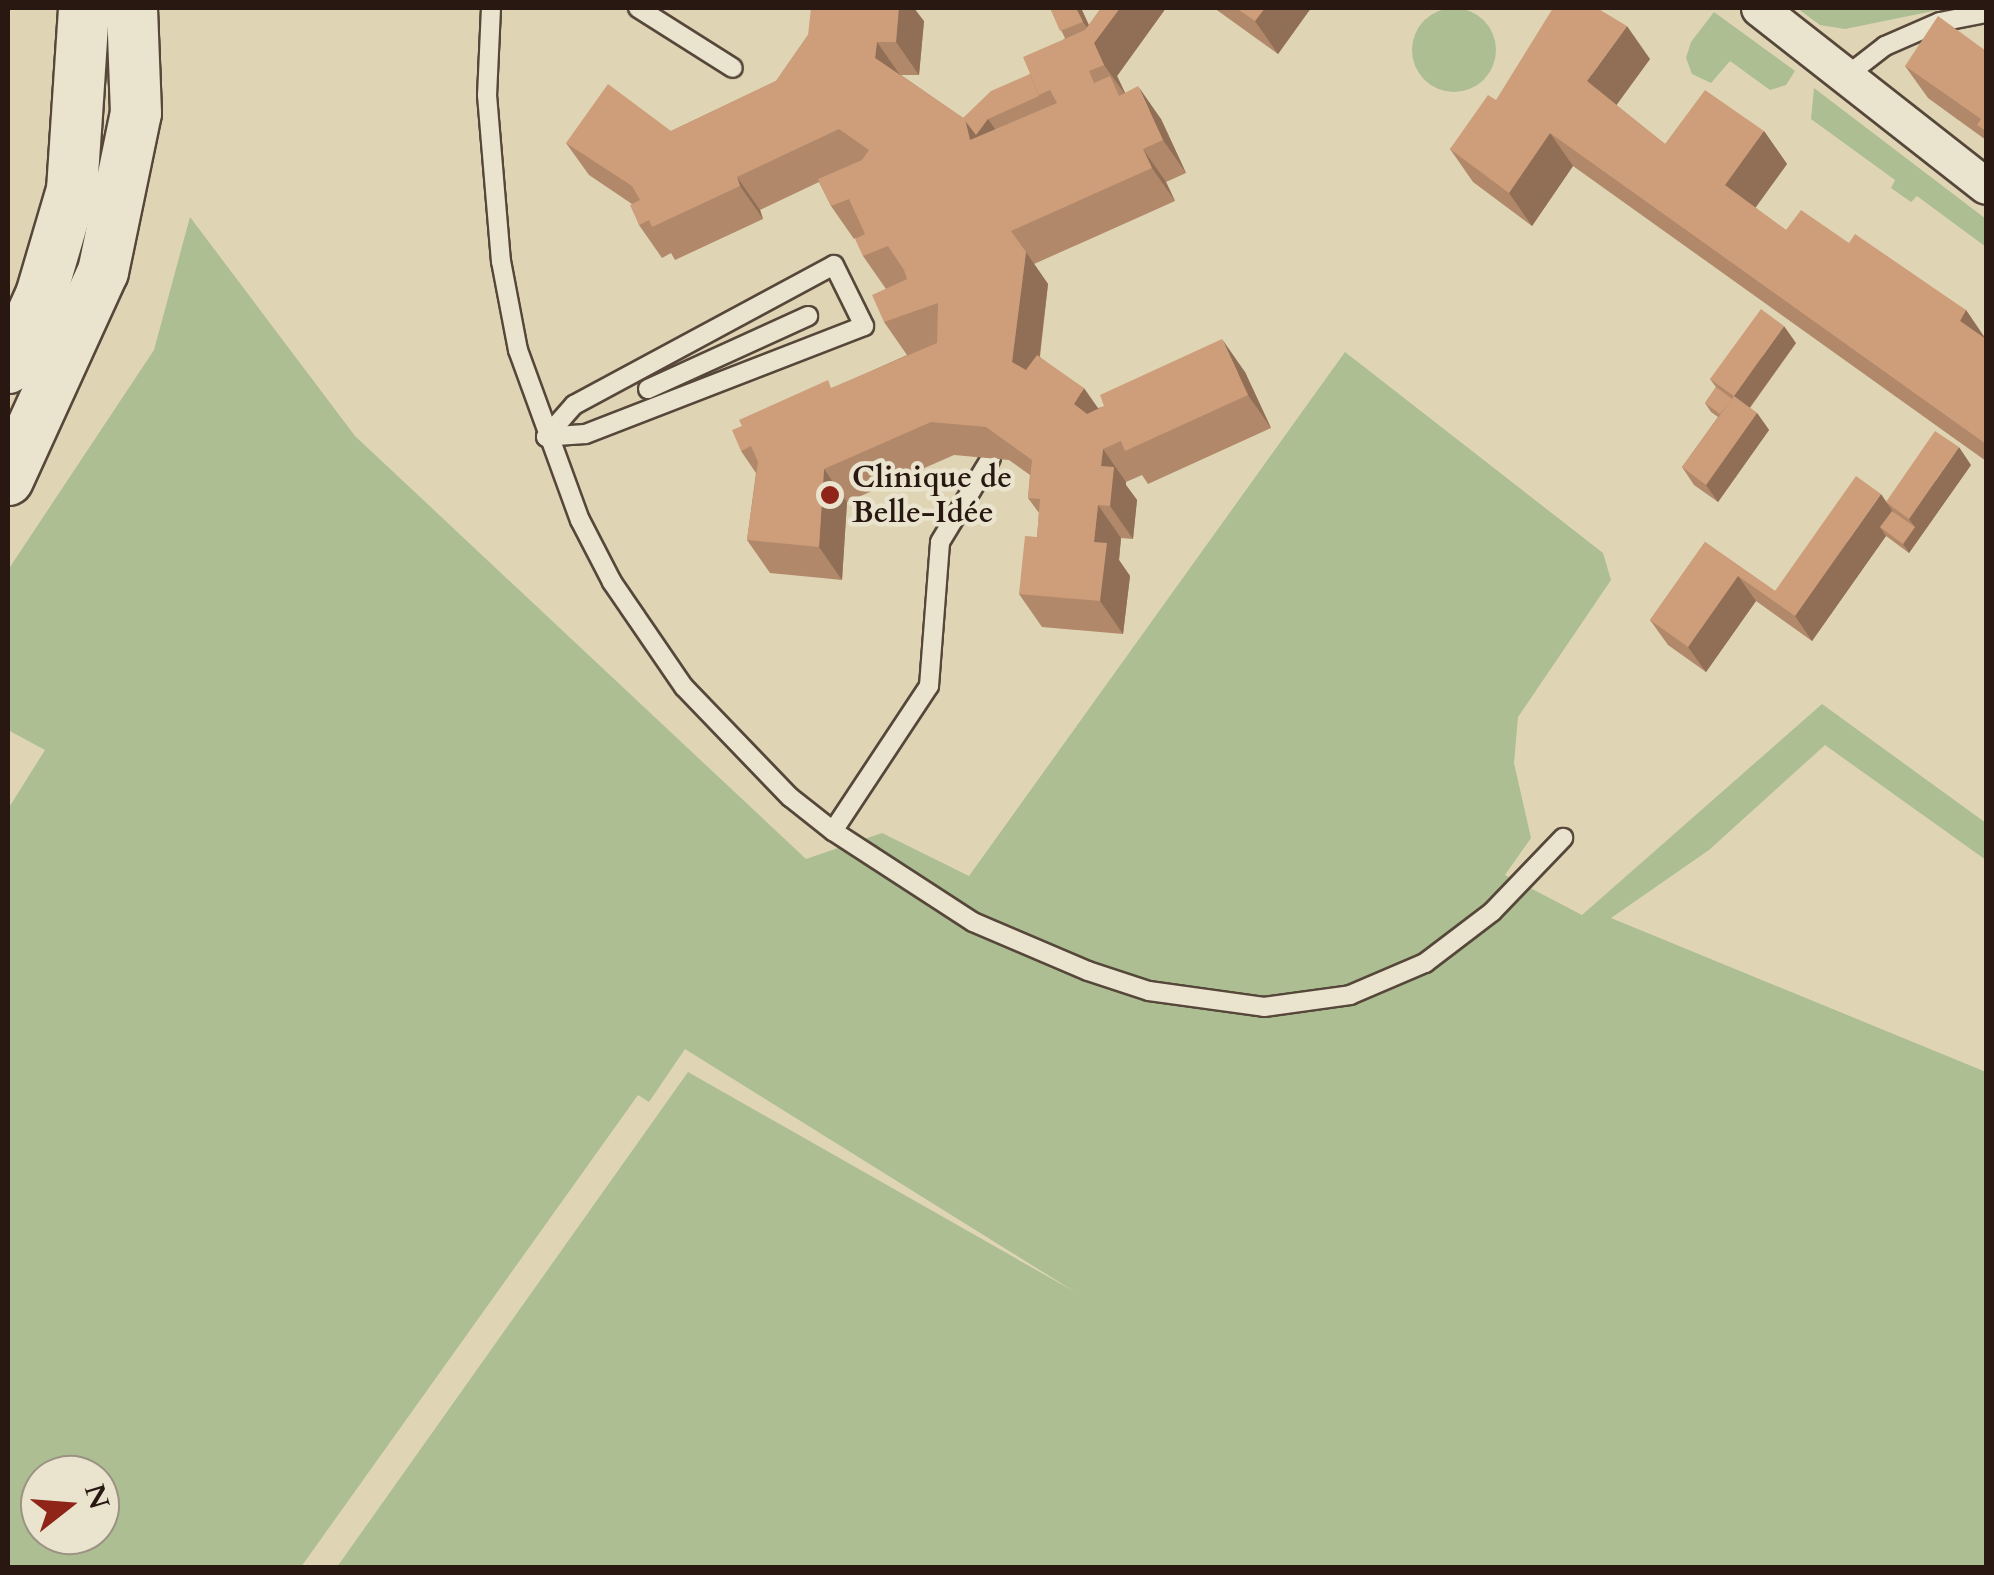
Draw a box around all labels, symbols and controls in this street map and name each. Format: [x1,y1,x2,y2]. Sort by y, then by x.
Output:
place label: Clinique de Belle-Idée [852,460,1012,530]
marker: Clinique de Belle-Idée [817,482,843,508]
north arrow [20,1455,120,1555]
text: N [75,1480,118,1514]

